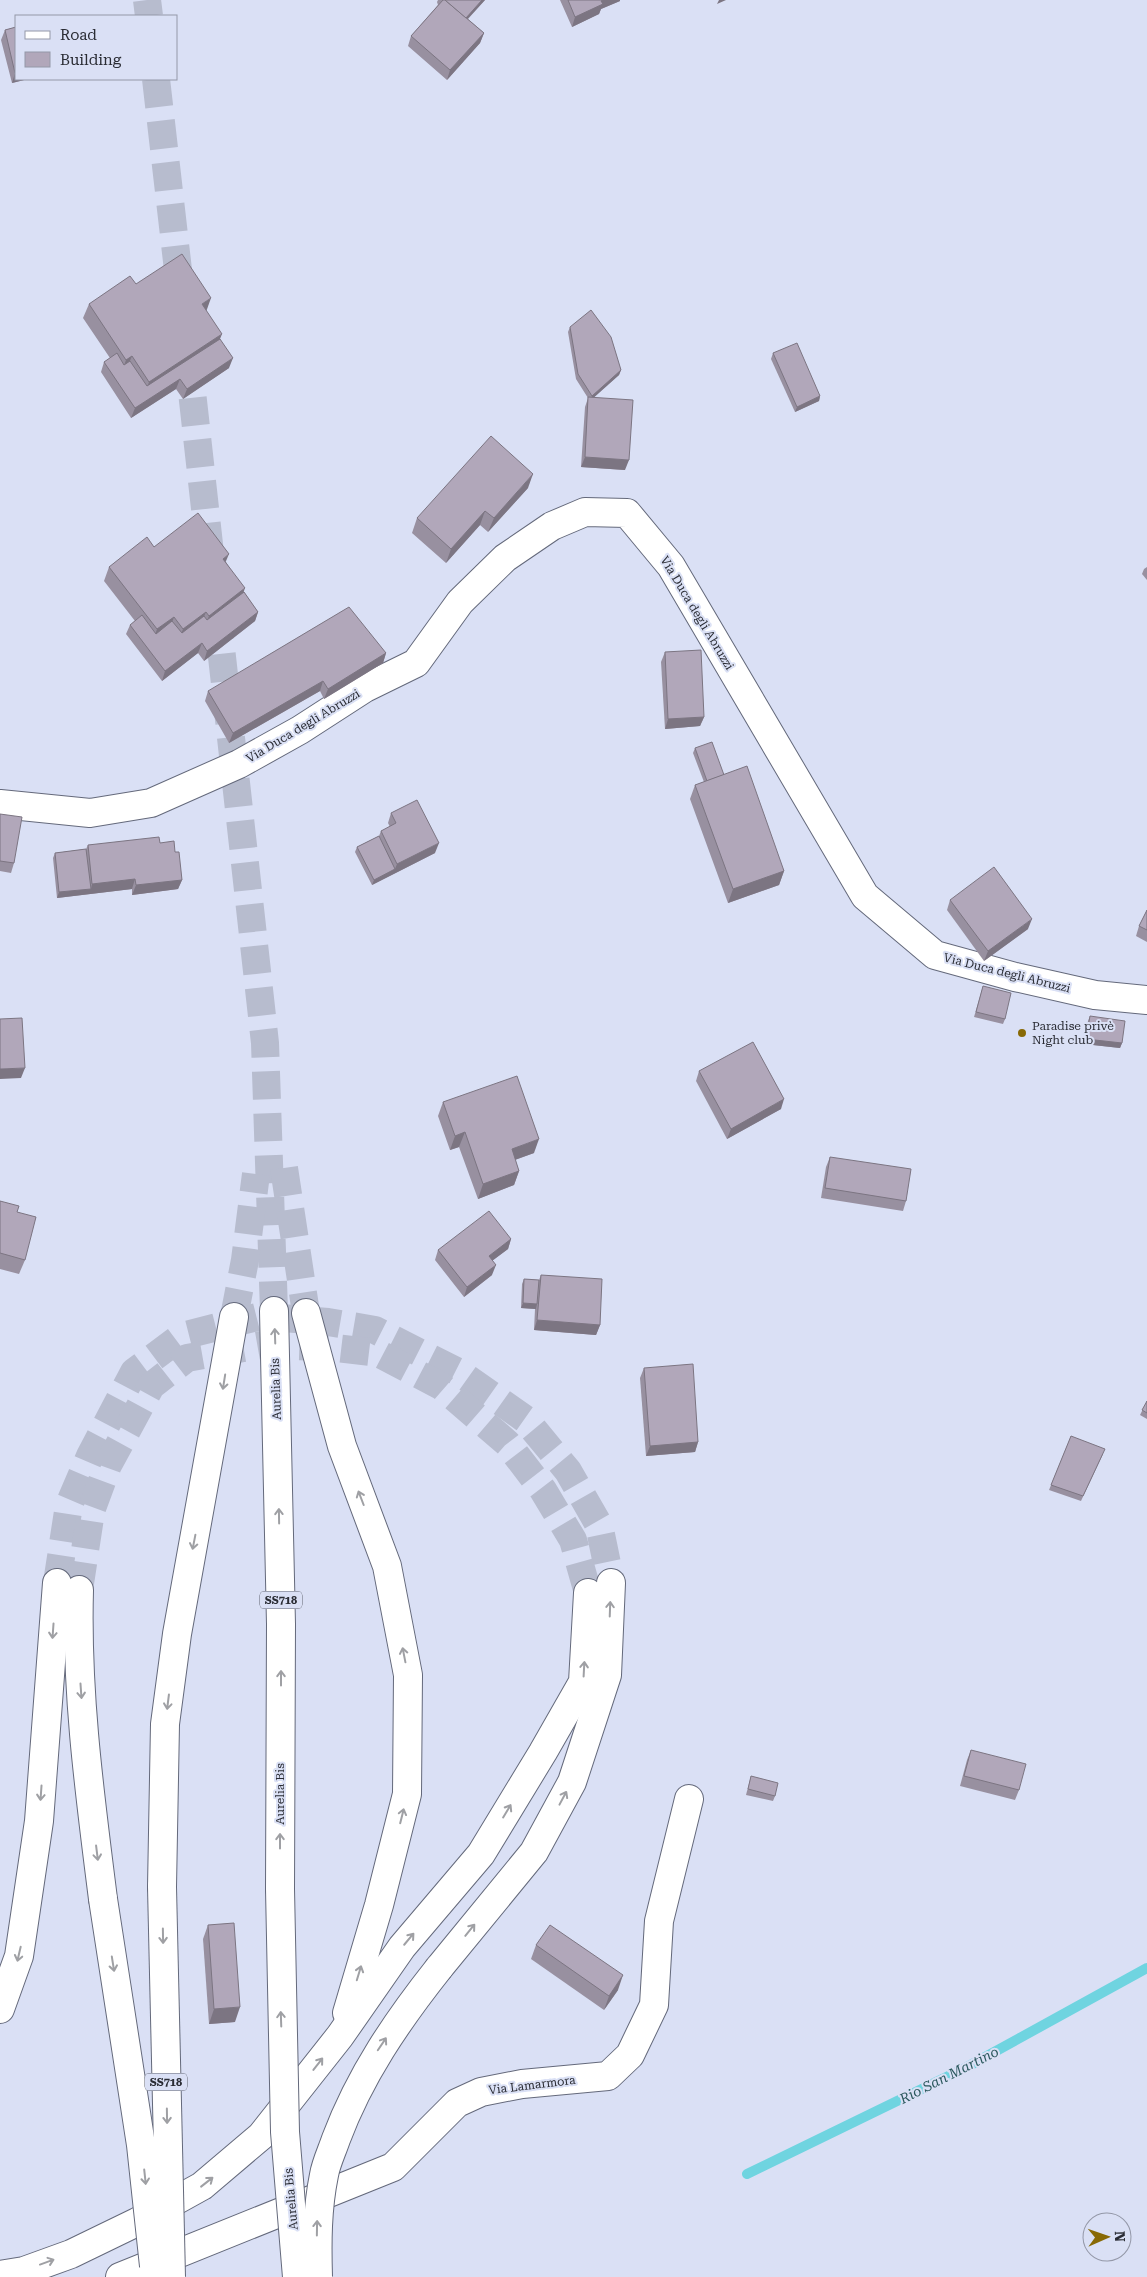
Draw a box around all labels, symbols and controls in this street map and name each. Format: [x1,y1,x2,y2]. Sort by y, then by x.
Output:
legend [15,15,178,80]
text: Road [60,26,97,44]
text: Building [60,51,122,69]
street label: Via Duca degli Abruzzi [657,554,737,673]
street label: Via Duca degli Abruzzi [244,686,363,766]
street label: Via Duca degli Abruzzi [942,950,1072,996]
place label: Paradise privè Night club [1032,1019,1114,1047]
marker: Paradise privè Night club [1016,1027,1028,1039]
one-way arrow [270,1328,279,1344]
street label: Aurelia Bis [268,1358,284,1420]
one-way arrow [218,1374,228,1390]
one-way arrow [356,1491,365,1506]
one-way arrow [275,1508,284,1524]
one-way arrow [189,1533,199,1549]
road number: SS718 [260,1592,302,1608]
one-way arrow [605,1601,615,1617]
one-way arrow [49,1623,58,1639]
one-way arrow [398,1647,408,1663]
one-way arrow [579,1661,588,1677]
one-way arrow [276,1670,286,1686]
one-way arrow [76,1683,86,1699]
one-way arrow [163,1694,173,1710]
street label: Aurelia Bis [273,1763,287,1825]
one-way arrow [36,1785,45,1801]
one-way arrow [559,1791,568,1806]
one-way arrow [502,1804,513,1818]
one-way arrow [397,1809,407,1825]
one-way arrow [275,1833,285,1849]
one-way arrow [92,1845,102,1861]
one-way arrow [464,1924,475,1937]
one-way arrow [158,1928,168,1944]
one-way arrow [403,1933,414,1946]
one-way arrow [14,1946,23,1962]
one-way arrow [108,1956,118,1972]
one-way arrow [354,1965,364,1981]
one-way arrow [276,2011,286,2028]
one-way arrow [378,2038,388,2052]
water label: Rio San Martino [896,2043,1001,2107]
one-way arrow [313,2058,324,2071]
street label: Via Lamarmora [488,2073,577,2097]
road number: SS718 [145,2074,187,2090]
one-way arrow [162,2108,172,2124]
street label: Aurelia Bis [281,2167,301,2230]
one-way arrow [140,2169,150,2185]
one-way arrow [200,2176,213,2187]
north arrow [1082,2212,1132,2262]
one-way arrow [313,2221,322,2237]
text: N [1112,2231,1128,2242]
one-way arrow [39,2257,54,2266]

